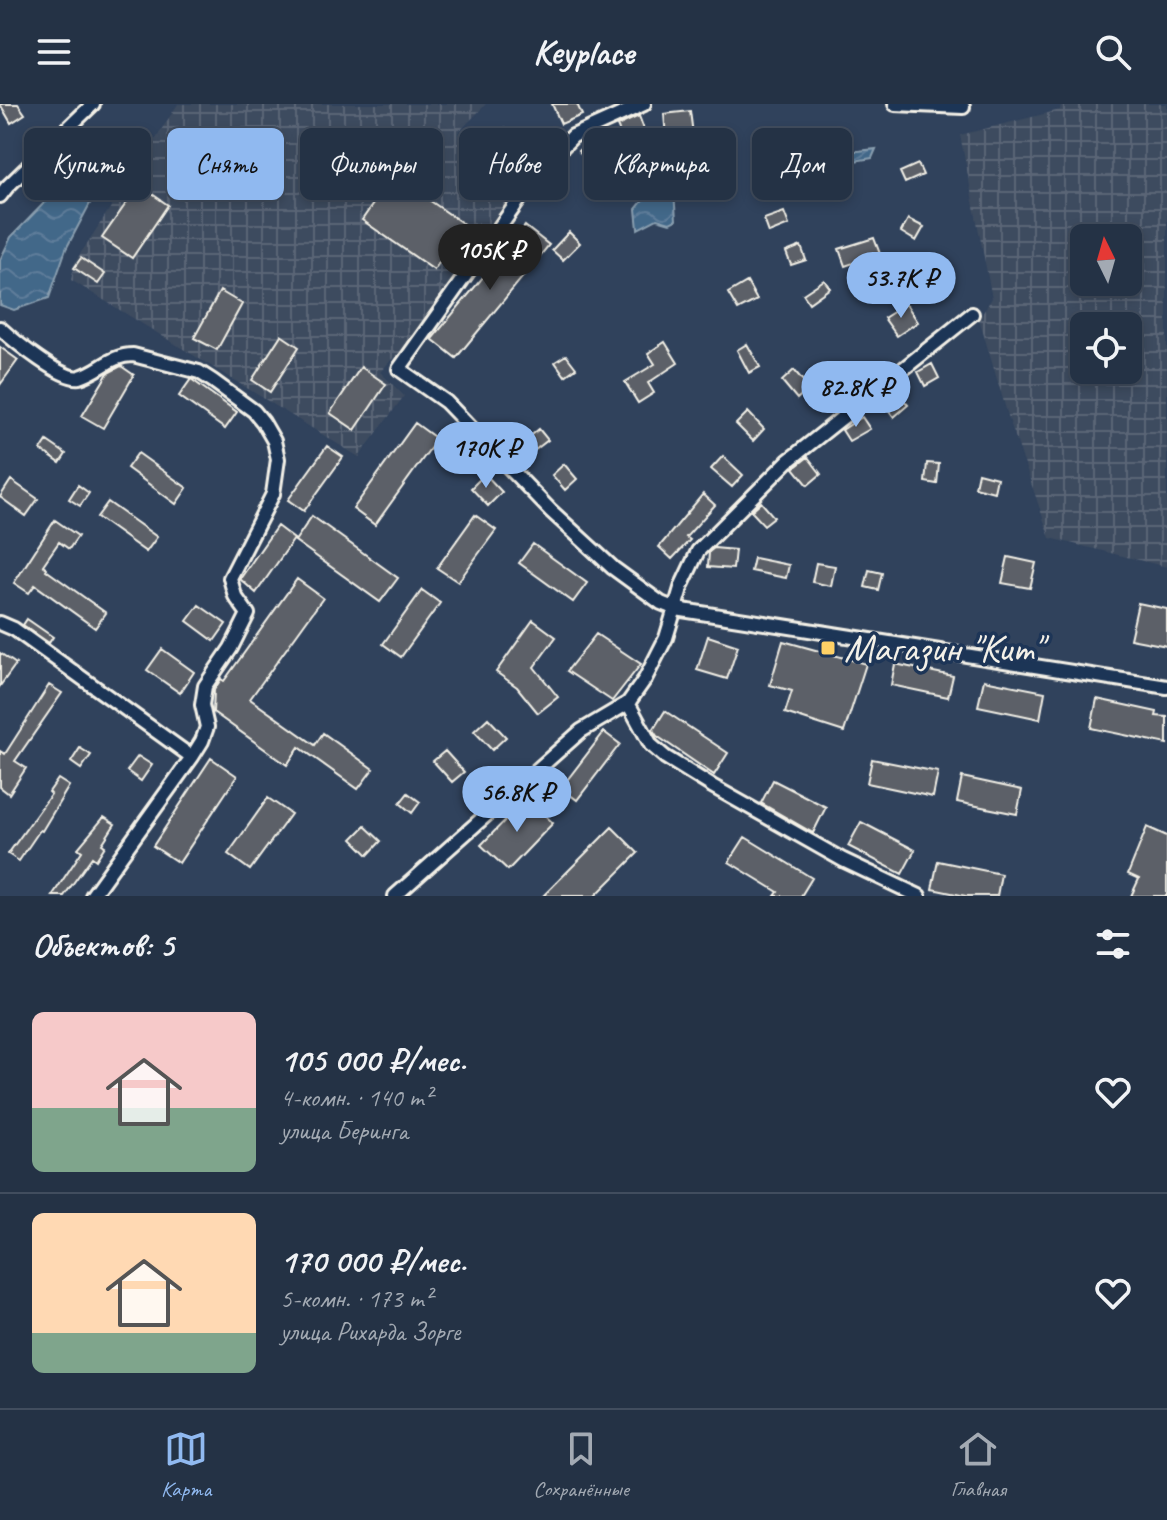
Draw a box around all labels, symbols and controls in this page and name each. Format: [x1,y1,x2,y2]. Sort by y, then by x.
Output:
text: Keyplace [533,29,634,75]
icon: menu [32,30,76,74]
icon: search [1091,30,1135,74]
chip: Купить [24,128,151,200]
chip: Снять [167,128,284,200]
chip: Фильтры [300,128,443,200]
chip: Новое [459,128,568,200]
chip: Квартира [584,128,736,200]
chip: Дом [752,128,852,200]
pin: 105K ₽ [425,224,555,292]
north arrow [1070,224,1142,296]
map controls [1070,224,1142,384]
text: 105K ₽ [456,233,524,266]
pin: 53.7K ₽ [827,252,975,320]
text: 53.7K ₽ [865,261,937,294]
button: locate [1070,312,1142,384]
pin: 82.8K ₽ [782,361,930,429]
text: 82.8K ₽ [819,370,893,403]
pin: 170K ₽ [421,422,551,490]
text: 170K ₽ [452,431,520,464]
place label: Магазин "Кит" [844,623,1049,673]
marker: Магазин "Кит" [819,639,837,657]
pin: 56.8K ₽ [443,766,591,834]
text: 56.8K ₽ [480,775,554,808]
icon: filters [1091,922,1135,966]
text: Объектов: 5 [32,923,174,966]
text: 105 000 ₽/мес. [280,1038,466,1081]
icon: home [96,1044,192,1140]
icon: heart [1091,1070,1135,1114]
text: 4-комн. · 140 m² [280,1081,432,1114]
text: улица Беринга [280,1114,408,1147]
text: 170 000 ₽/мес. [280,1239,466,1282]
icon: home [96,1245,192,1341]
icon: heart [1091,1271,1135,1315]
text: 5-комн. · 173 m² [280,1282,432,1315]
text: улица Рихарда Зорге [280,1315,460,1348]
tab: Карта [161,1427,211,1503]
tab: Сохранённые [533,1427,629,1503]
tab: Главная [951,1427,1006,1503]

